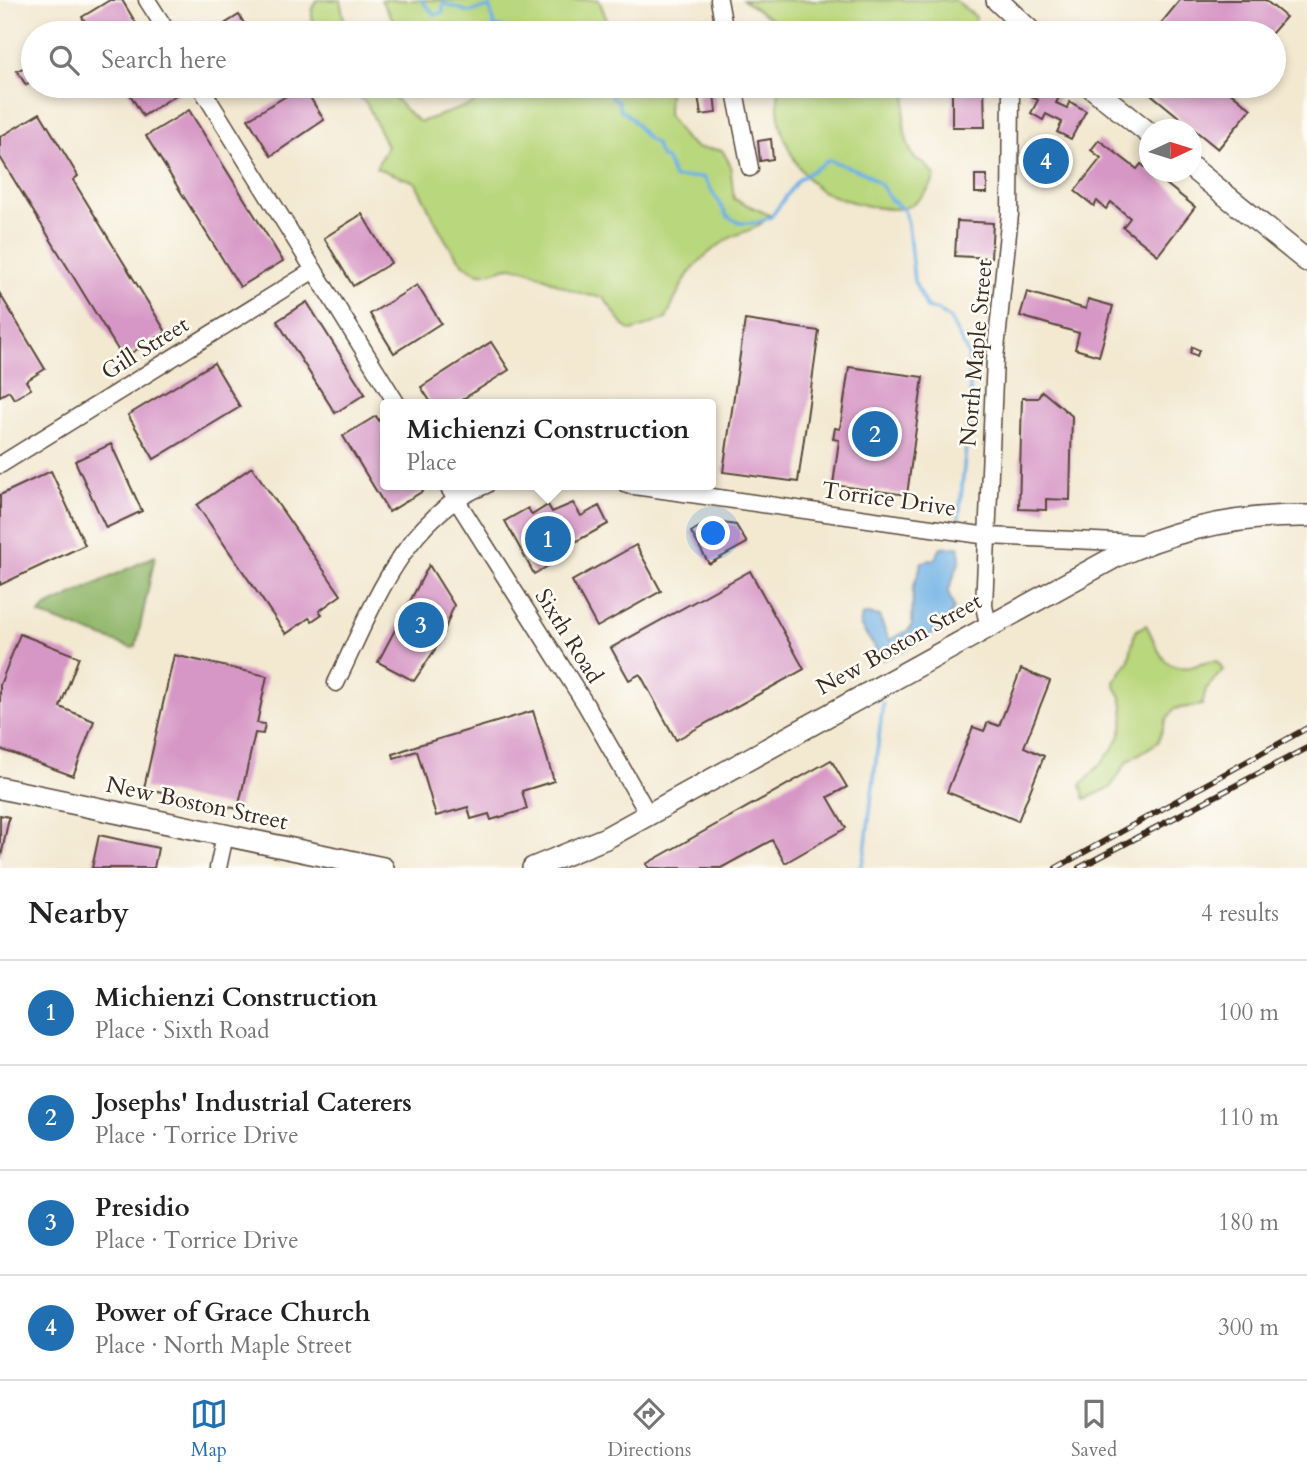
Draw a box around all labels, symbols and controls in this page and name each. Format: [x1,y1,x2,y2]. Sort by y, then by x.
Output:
search box [21,21,1286,98]
icon: search [45,41,83,79]
text: Search here [101,42,227,77]
north arrow [1139,119,1202,182]
pin: 4 [1023,135,1069,187]
street label: North Maple Street [952,258,1000,448]
street label: Gill Street [95,309,195,387]
popup [380,399,716,490]
pin: 2 [852,408,898,460]
text: Michienzi Construction [407,412,689,447]
text: Place [407,447,457,478]
street label: Torrice Drive [820,474,958,524]
pin: 1 [525,513,571,565]
your location [696,516,730,550]
street label: Sixth Road [528,583,611,690]
street label: New Boston Street [811,586,987,702]
pin: 3 [398,599,444,651]
street label: New Boston Street [103,769,291,837]
text: Nearby [28,893,129,934]
text: 4 results [1201,898,1279,929]
text: Michienzi Construction [95,980,378,1015]
text: 1 [45,997,57,1028]
text: 100 m [1218,997,1279,1028]
text: Place · Sixth Road [95,1015,270,1046]
text: Josephs' Industrial Caterers [95,1085,412,1120]
text: 2 [45,1102,57,1133]
text: 110 m [1218,1102,1279,1133]
text: Place · Torrice Drive [95,1120,299,1151]
text: Presidio [95,1190,190,1225]
text: 3 [45,1207,57,1238]
text: 180 m [1218,1207,1279,1238]
text: Place · Torrice Drive [95,1225,299,1256]
text: Power of Grace Church [95,1295,370,1330]
text: 4 [45,1312,57,1343]
text: 300 m [1218,1312,1279,1343]
text: Place · North Maple Street [95,1330,352,1361]
tab: Map [190,1395,228,1463]
tab: Directions [608,1395,691,1463]
tab: Saved [1071,1395,1117,1463]

